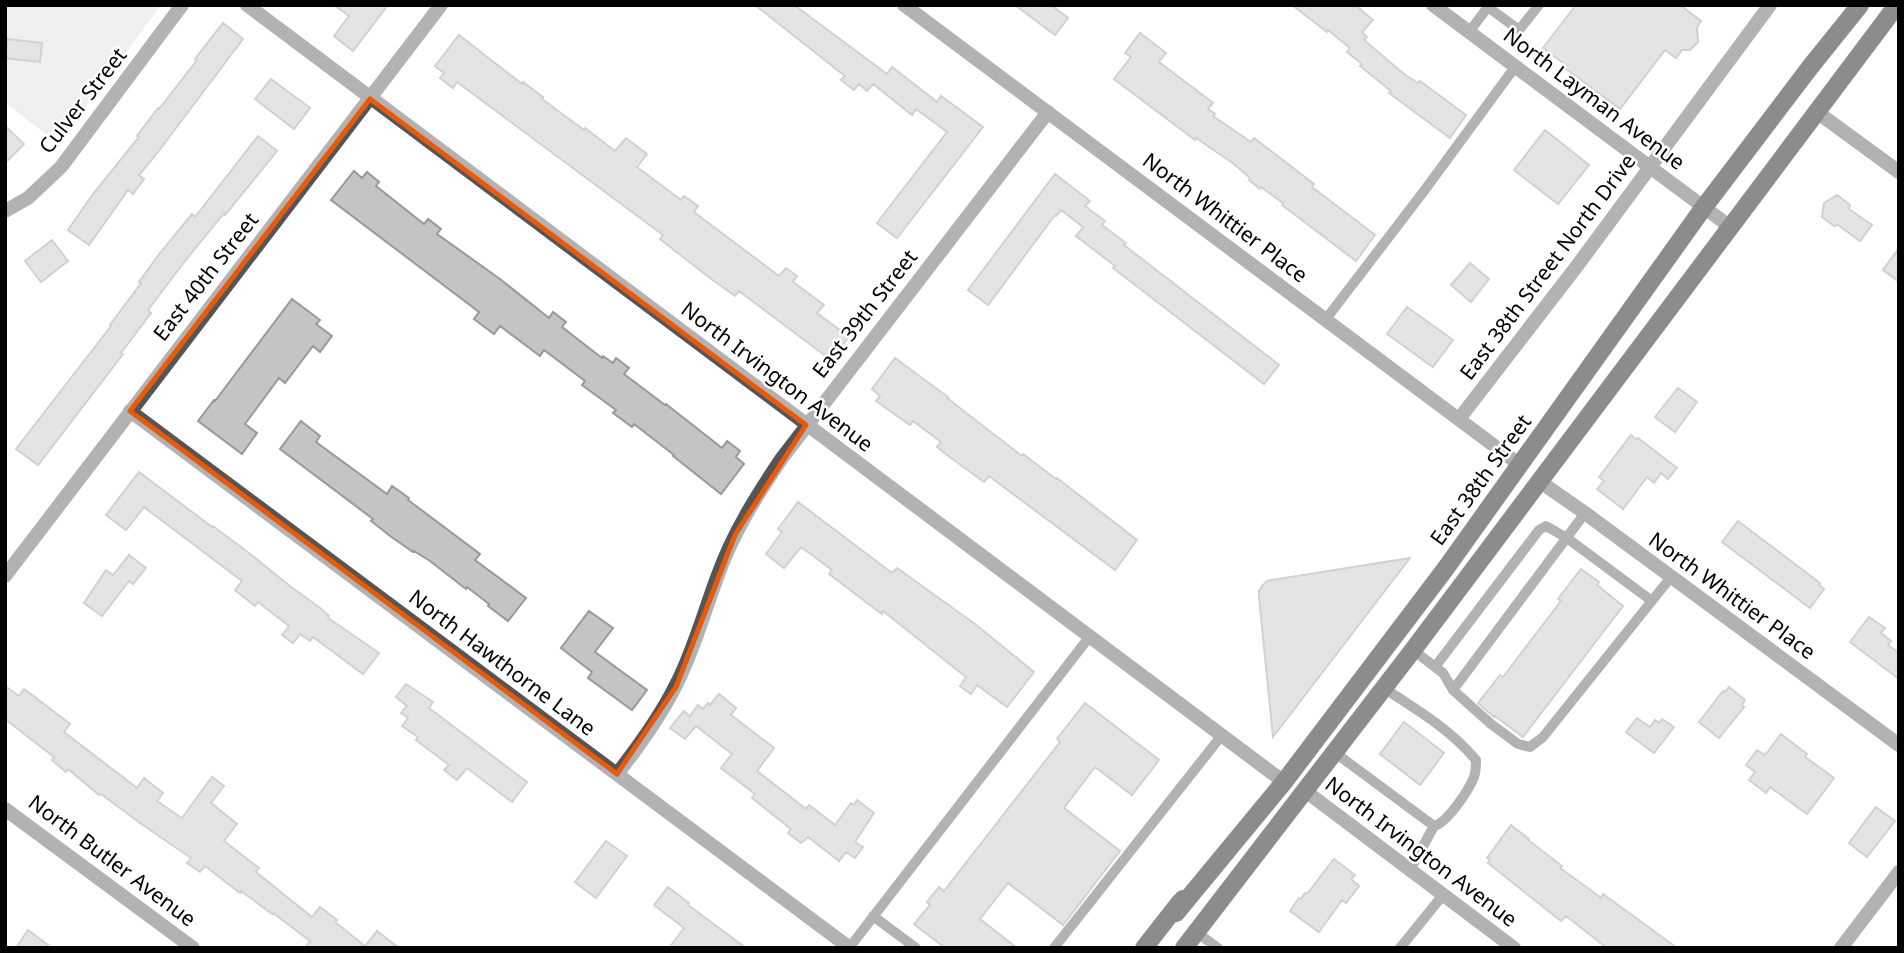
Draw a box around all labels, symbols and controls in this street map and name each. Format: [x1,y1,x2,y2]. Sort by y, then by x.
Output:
street label: North Layman Avenue [1498,21,1691,176]
street label: Culver Street [32,41,133,159]
street label: North Whittier Place [1137,146,1314,288]
street label: East 38th Street North Drive [1453,148,1641,385]
street label: East 40th Street [146,206,264,346]
street label: East 39th Street [805,243,923,383]
street label: North Irvington Avenue [676,295,879,458]
street label: East 38th Street [1423,408,1537,550]
street label: North Whittier Place [1644,525,1822,665]
street label: North Hawthorne Lane [404,583,602,742]
street label: North Irvington Avenue [1320,770,1523,933]
street label: North Butler Avenue [23,788,202,932]

